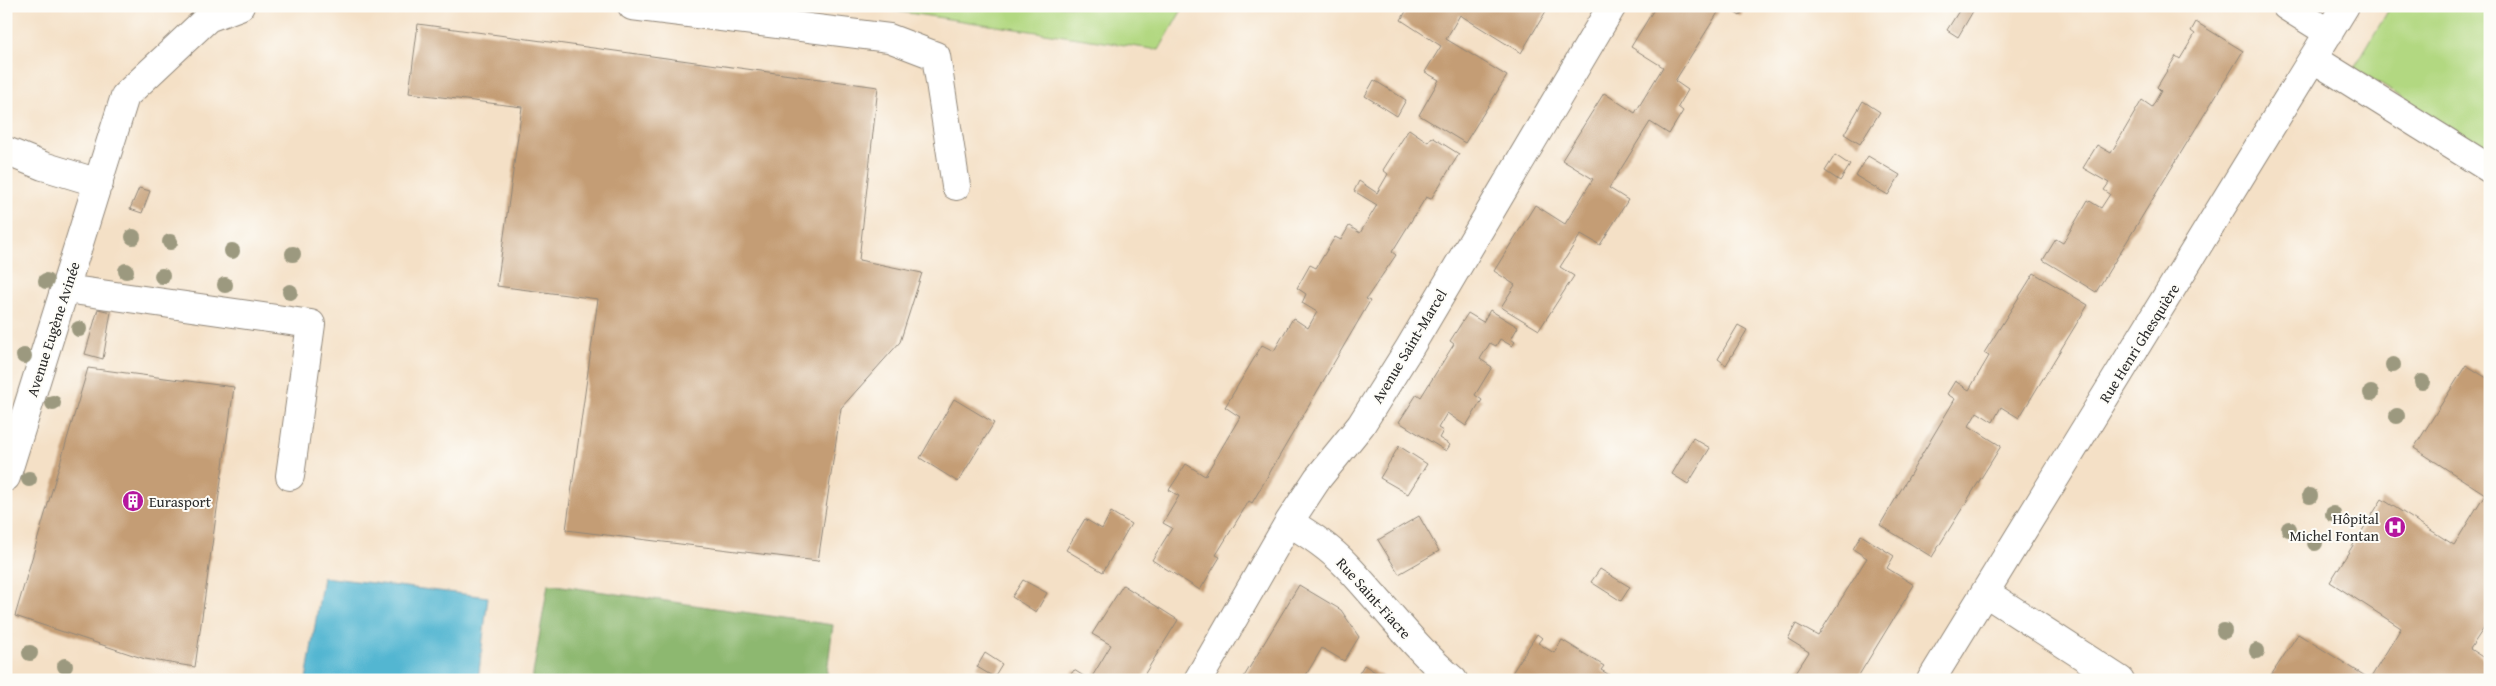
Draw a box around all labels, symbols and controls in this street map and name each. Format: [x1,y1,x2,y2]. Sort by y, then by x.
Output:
street label: Avenue Eugène Avinée [21,259,85,399]
street label: Rue Henri Ghesquière [2094,279,2184,407]
street label: Avenue Saint-Marcel [1366,285,1452,407]
building icon: Eurasport [121,489,145,513]
place label: Eurasport [149,491,212,512]
place label: Hôpital Michel Fontan [2289,508,2380,546]
hospital icon: Hôpital Michel Fontan [2383,515,2407,539]
street label: Rue Saint-Fiacre [1332,553,1416,643]

